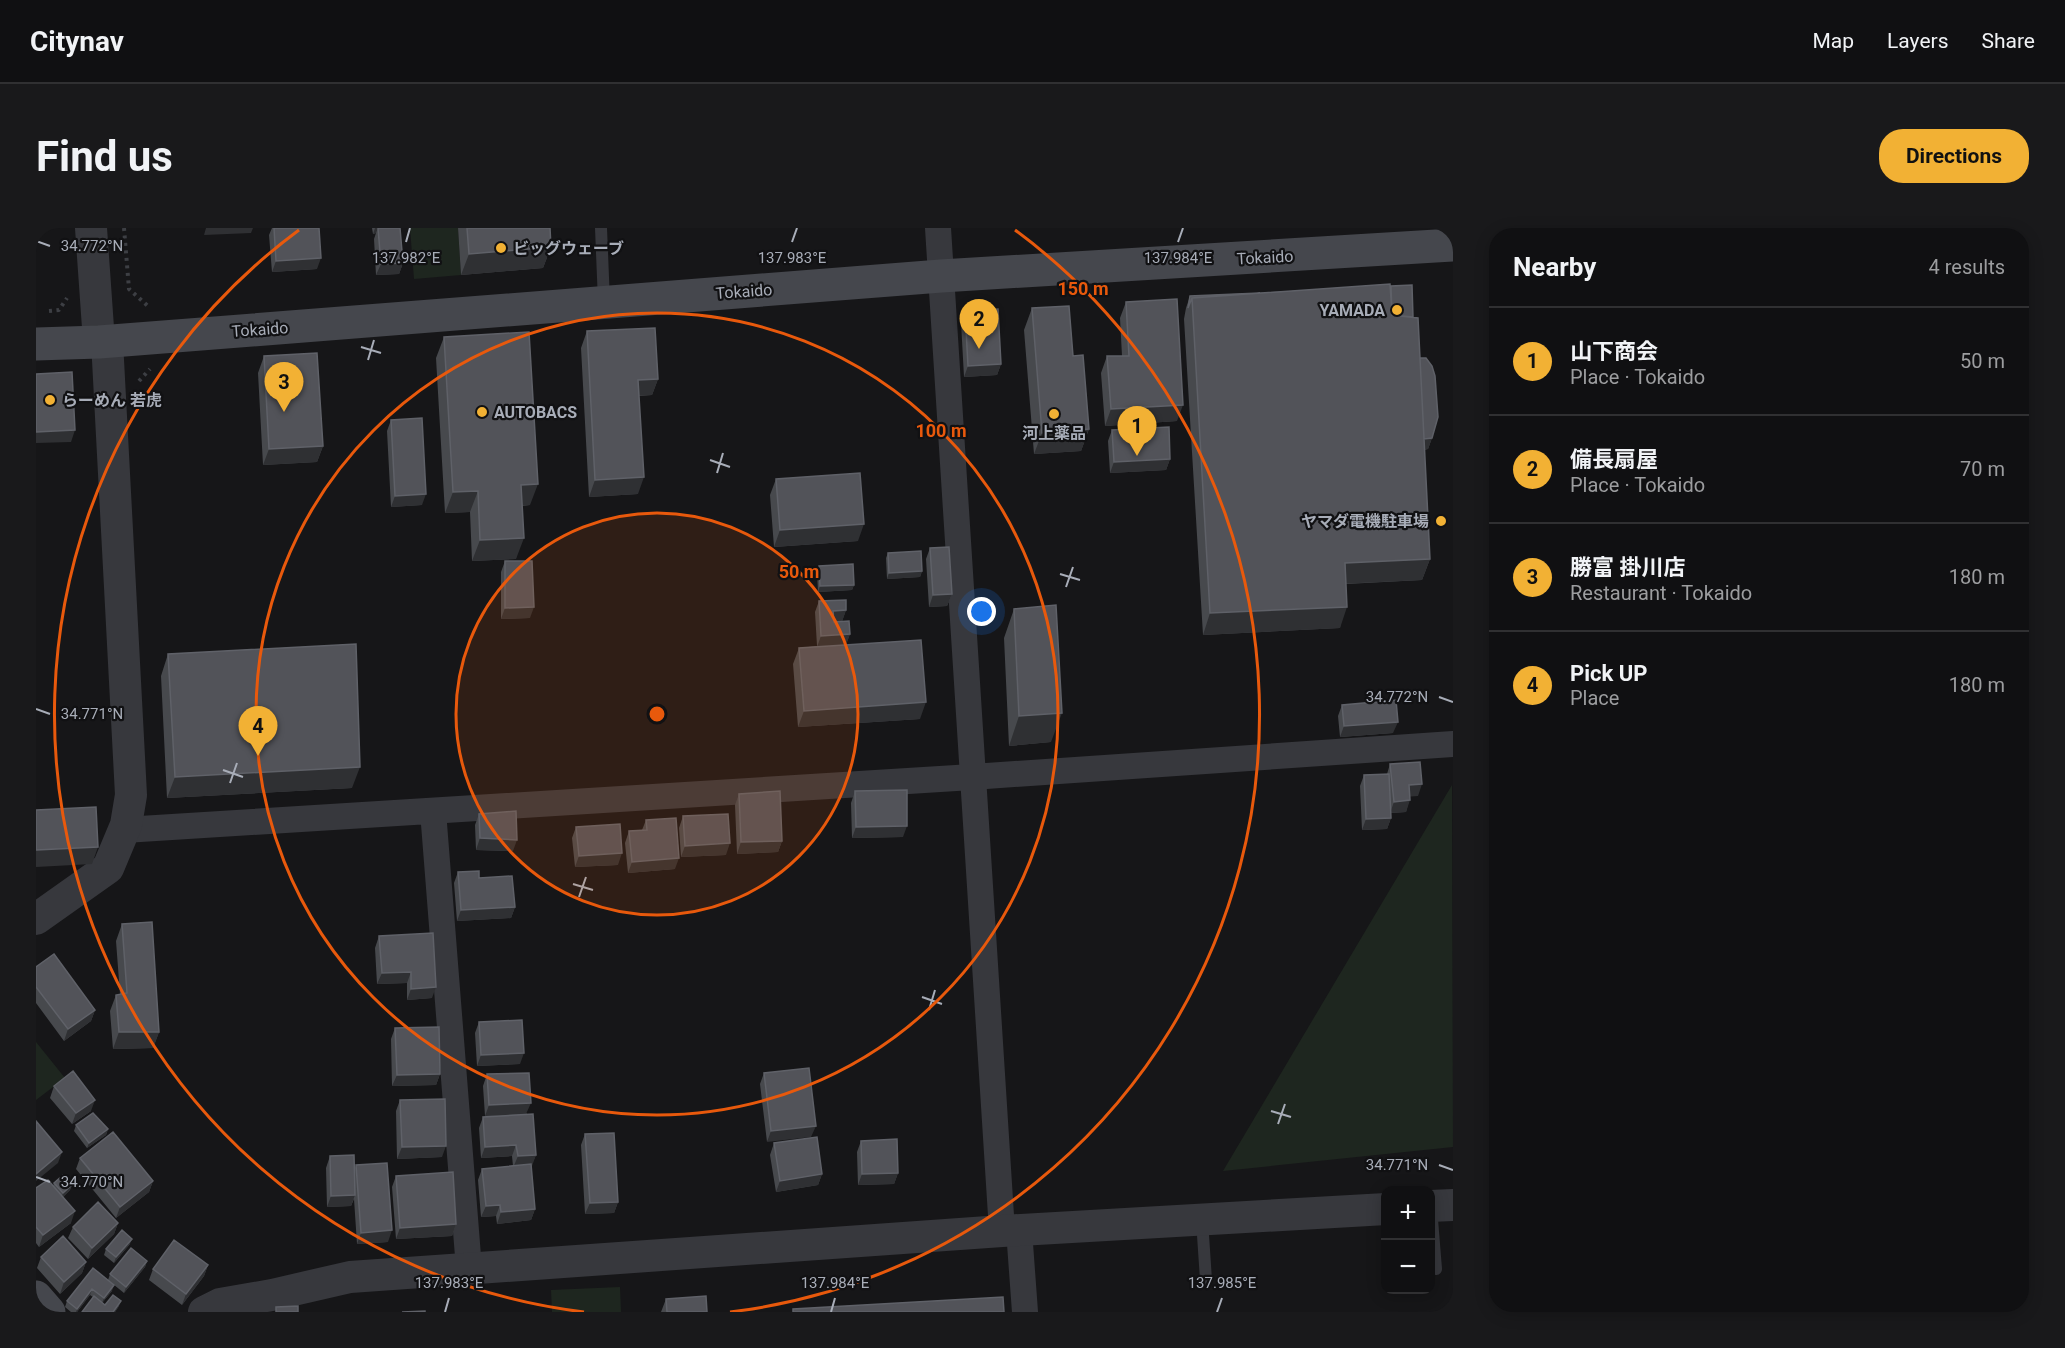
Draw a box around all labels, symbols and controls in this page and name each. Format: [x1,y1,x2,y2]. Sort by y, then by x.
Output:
text: Citynav [30,25,124,58]
text: Map [1812,29,1854,53]
text: Layers [1887,29,1948,53]
text: Share [1981,29,2035,53]
button: Directions [1879,129,2029,183]
text: Find us [36,132,173,181]
text: 34.772°N [61,237,123,255]
place label: ビッグウェーブ [513,239,624,258]
marker: ビッグウェーブ [494,241,508,255]
street label: Tokaido [1236,247,1294,268]
text: 137.982°E [372,249,441,267]
text: 137.983°E [758,249,827,267]
text: 137.984°E [1144,249,1213,267]
text: Nearby [1513,252,1596,282]
text: 4 results [1929,255,2005,279]
text: 150 m [1057,278,1109,299]
street label: Tokaido [715,280,773,303]
pin: 2 [960,300,998,349]
place label: YAMADA [1319,301,1385,320]
marker: YAMADA [1390,303,1404,317]
street label: Tokaido [231,318,289,341]
text: 山下商会 [1570,339,1658,364]
text: 1 [1527,349,1538,373]
text: 50 m [1960,349,2005,373]
pin: 3 [264,362,304,412]
text: Place · Tokaido [1570,365,1705,389]
place label: らーめん 若虎 [62,391,162,410]
marker: らーめん 若虎 [43,393,57,407]
place label: AUTOBACS [494,403,577,422]
marker: AUTOBACS [475,405,489,419]
pin: 1 [1118,406,1156,456]
marker: 河上薬品 [1047,407,1061,421]
text: 100 m [915,420,967,441]
place label: 河上薬品 [1022,424,1086,443]
text: 備長扇屋 [1570,447,1658,472]
text: 2 [1527,457,1538,481]
text: 70 m [1960,457,2005,481]
text: Place · Tokaido [1570,473,1705,497]
place label: ヤマダ電機駐車場 [1301,512,1429,531]
marker: ヤマダ電機駐車場 [1434,514,1448,528]
text: 勝富 掛川店 [1570,555,1685,580]
text: 50 m [779,561,819,582]
text: 3 [1527,565,1538,589]
text: 180 m [1949,565,2005,589]
text: Restaurant · Tokaido [1570,581,1752,605]
your location [967,597,996,626]
text: Pick UP [1570,661,1647,686]
text: 4 [1527,673,1538,697]
text: 180 m [1949,673,2005,697]
text: Place [1570,686,1619,710]
text: 34.772°N [1366,688,1428,706]
centre of rings [647,704,667,724]
text: 34.771°N [61,705,123,723]
pin: 4 [238,706,278,756]
text: 34.771°N [1366,1156,1428,1174]
text: 34.770°N [61,1173,123,1191]
map controls [1381,1186,1435,1294]
button: + [1381,1186,1435,1240]
button: − [1381,1240,1435,1294]
text: 137.983°E [415,1274,484,1292]
text: 137.984°E [801,1274,870,1292]
text: 137.985°E [1188,1274,1257,1292]

